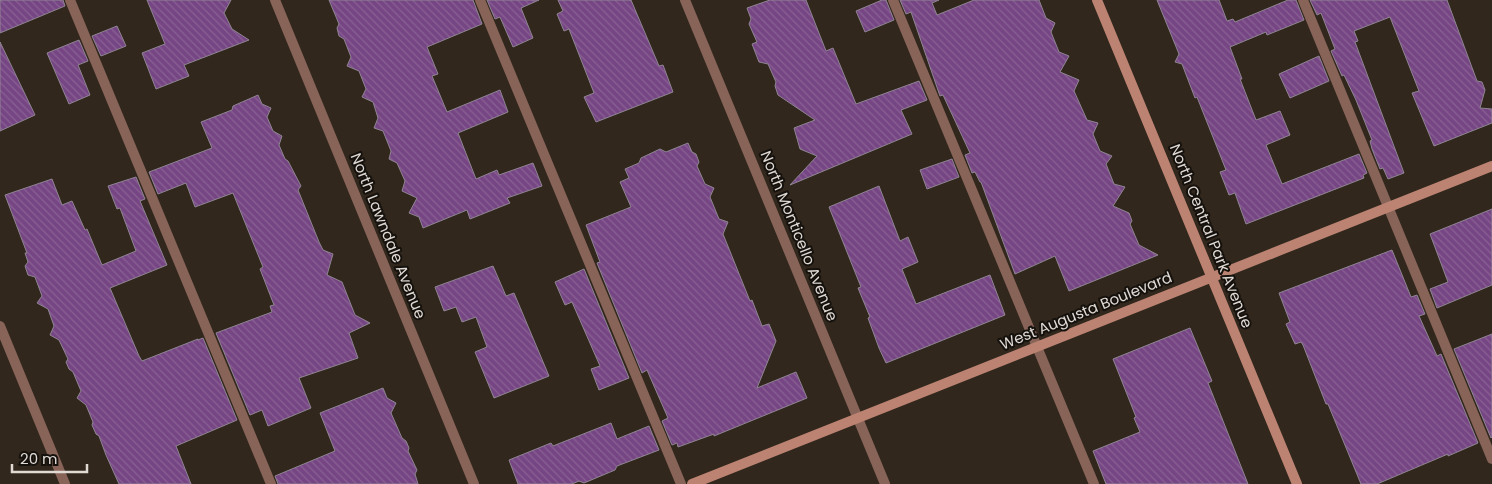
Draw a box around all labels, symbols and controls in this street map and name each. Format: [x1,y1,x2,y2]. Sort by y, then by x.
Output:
street label: North Central Park Avenue [1165,141,1258,331]
street label: North Monticello Avenue [756,148,843,324]
street label: North Lawndale Avenue [346,150,431,322]
street label: West Augusta Boulevard [997,266,1175,355]
scale bar [12,442,88,474]
text: 20 m [20,448,58,469]

